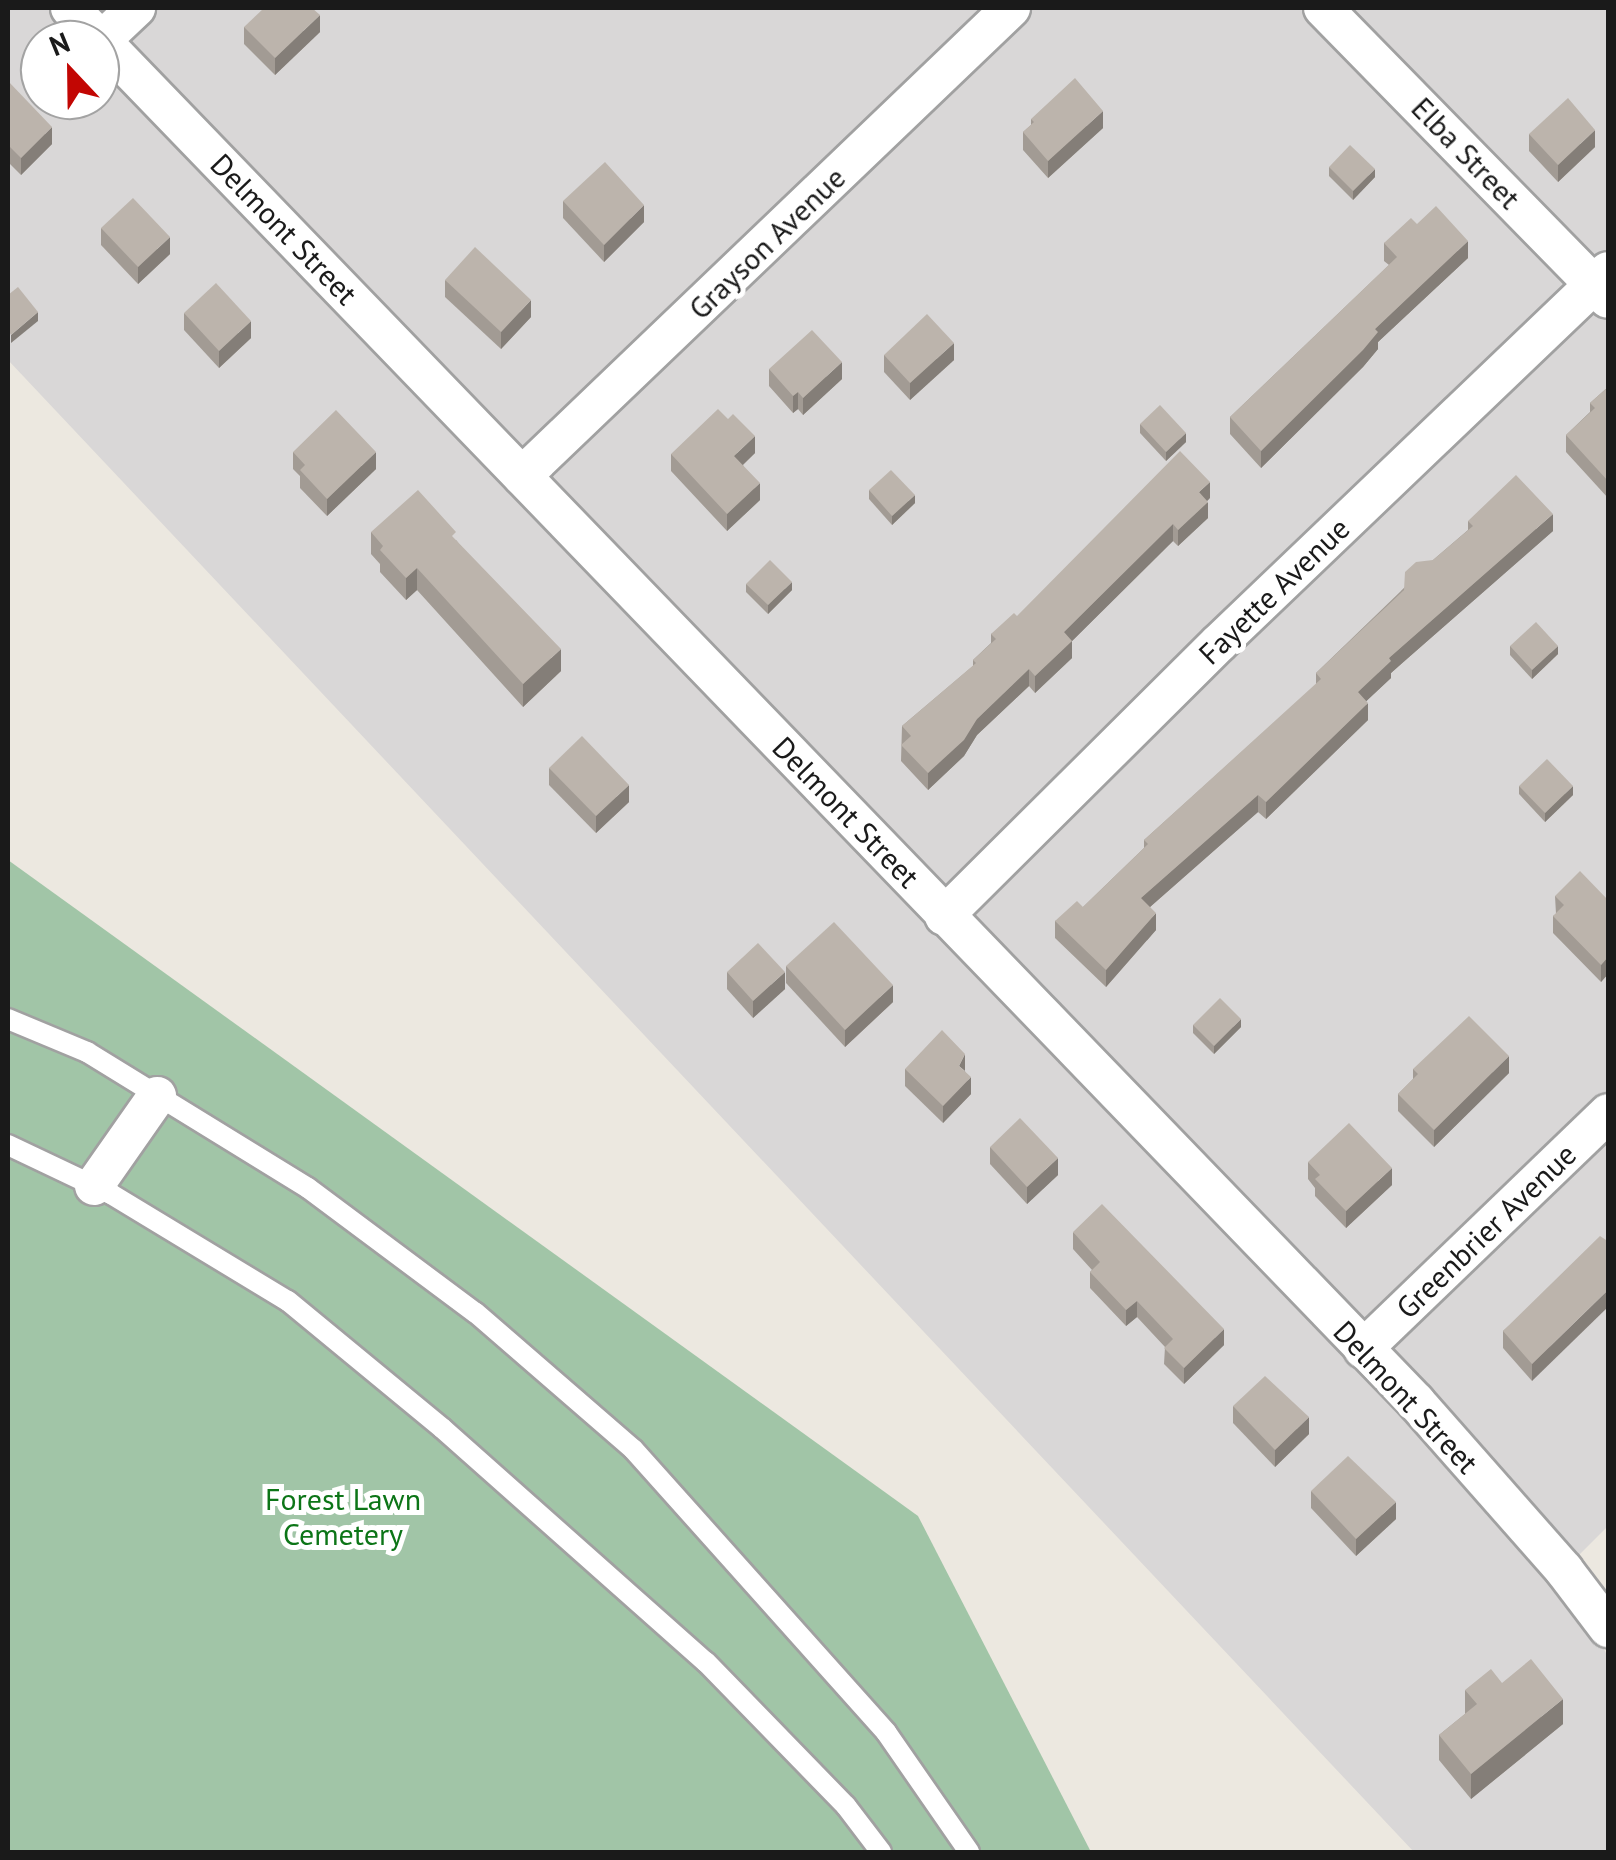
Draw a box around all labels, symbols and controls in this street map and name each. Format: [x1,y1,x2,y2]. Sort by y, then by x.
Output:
north arrow [20,20,120,120]
text: N [44,23,75,64]
street label: Elba Street [1404,90,1528,216]
street label: Delmont Street [203,146,365,312]
street label: Grayson Avenue [681,159,853,327]
street label: Fayette Avenue [1191,510,1357,672]
street label: Delmont Street [765,729,927,895]
street label: Greenbrier Avenue [1388,1136,1584,1326]
street label: Delmont Street [1326,1313,1486,1481]
park label: Forest Lawn Cemetery [265,1481,421,1552]

